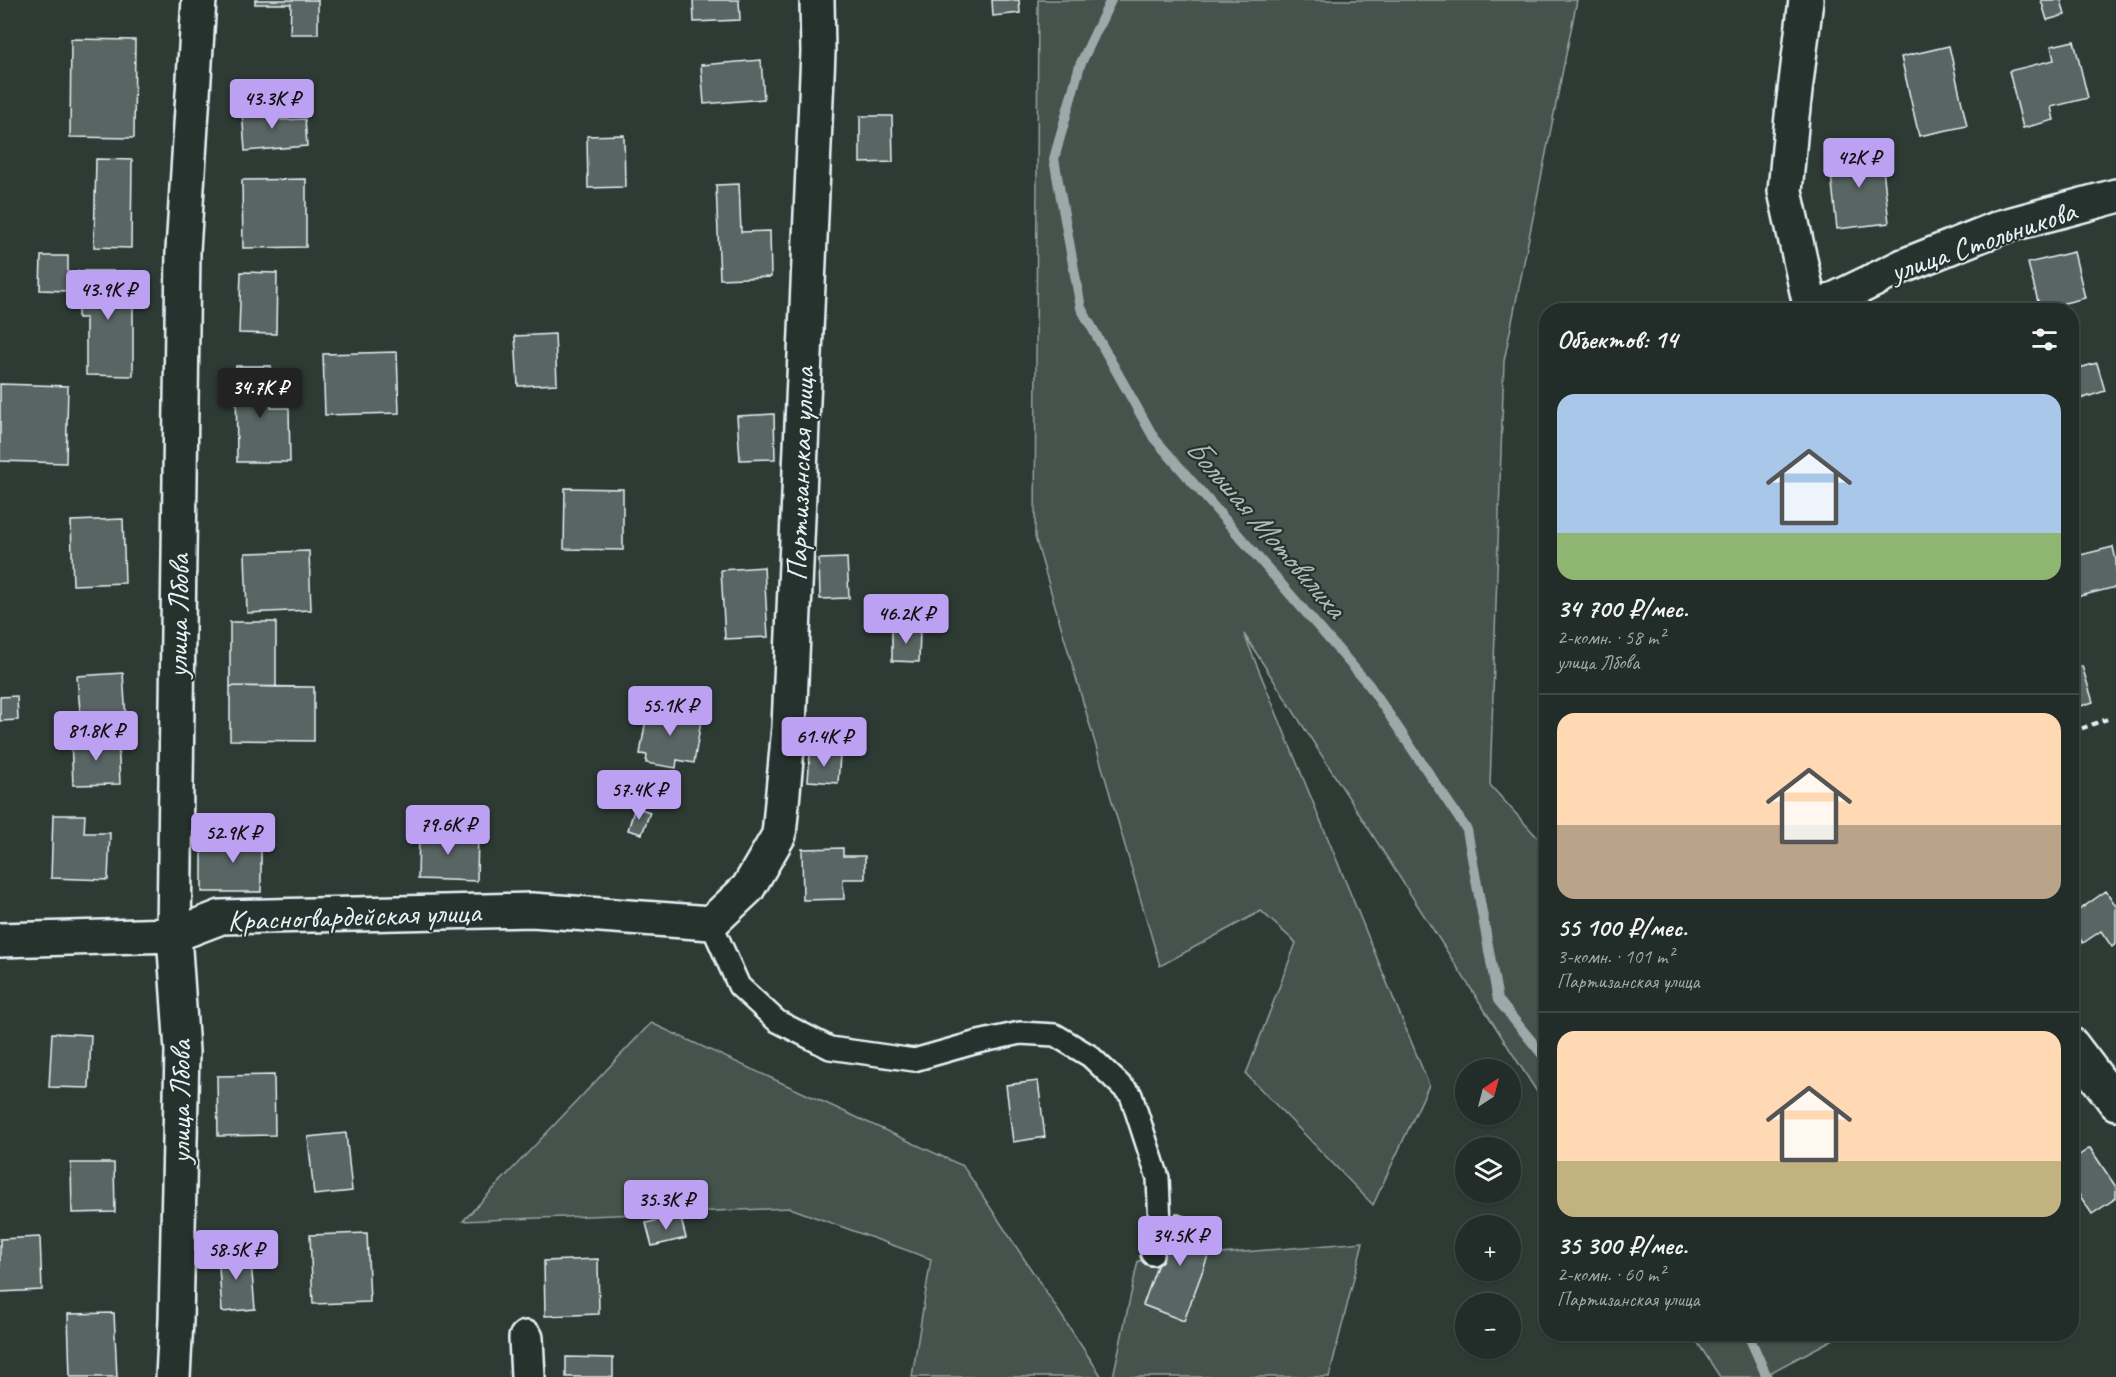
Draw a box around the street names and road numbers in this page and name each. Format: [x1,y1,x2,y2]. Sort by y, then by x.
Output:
street label: улица Стольникова [1883,191,2083,291]
street label: Партизанская улица [777,364,823,582]
street label: улица Лбова [158,552,198,680]
street label: Красногвардейская улица [227,893,483,939]
street label: улица Лбова [161,1038,199,1166]

